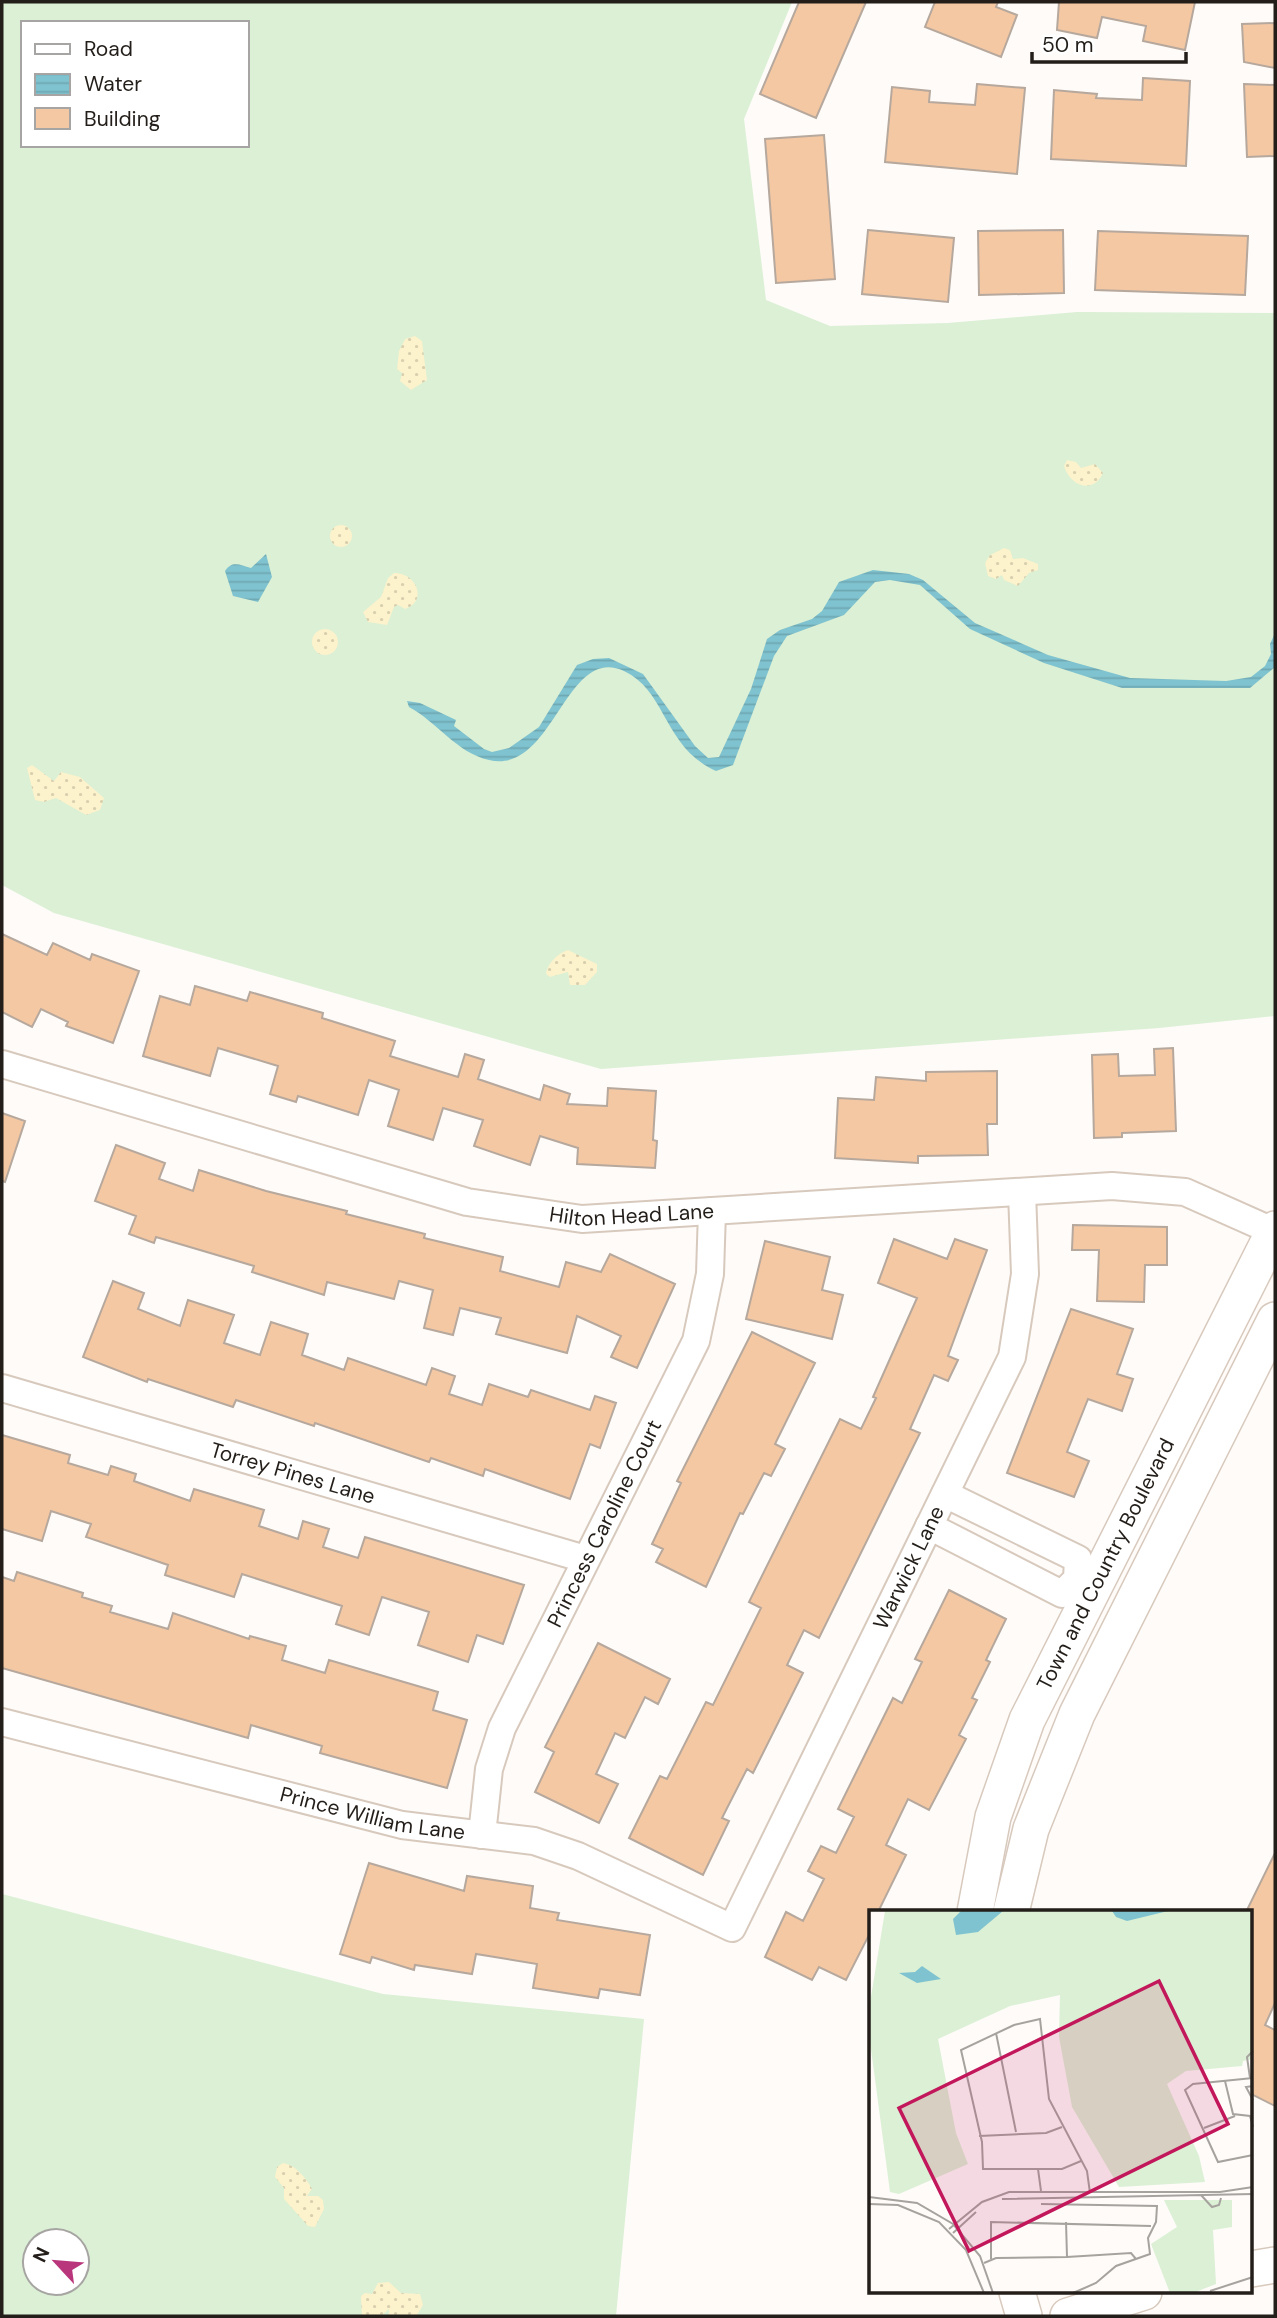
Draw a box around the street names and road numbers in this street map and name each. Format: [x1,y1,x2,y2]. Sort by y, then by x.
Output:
street label: Hilton Head Lane [547,1197,715,1233]
street label: Princess Caroline Court [541,1415,668,1632]
street label: Town and Country Boulevard [1030,1434,1181,1695]
street label: Torrey Pines Lane [207,1436,378,1511]
street label: Warwick Lane [867,1501,951,1634]
street label: Prince William Lane [277,1780,467,1847]

